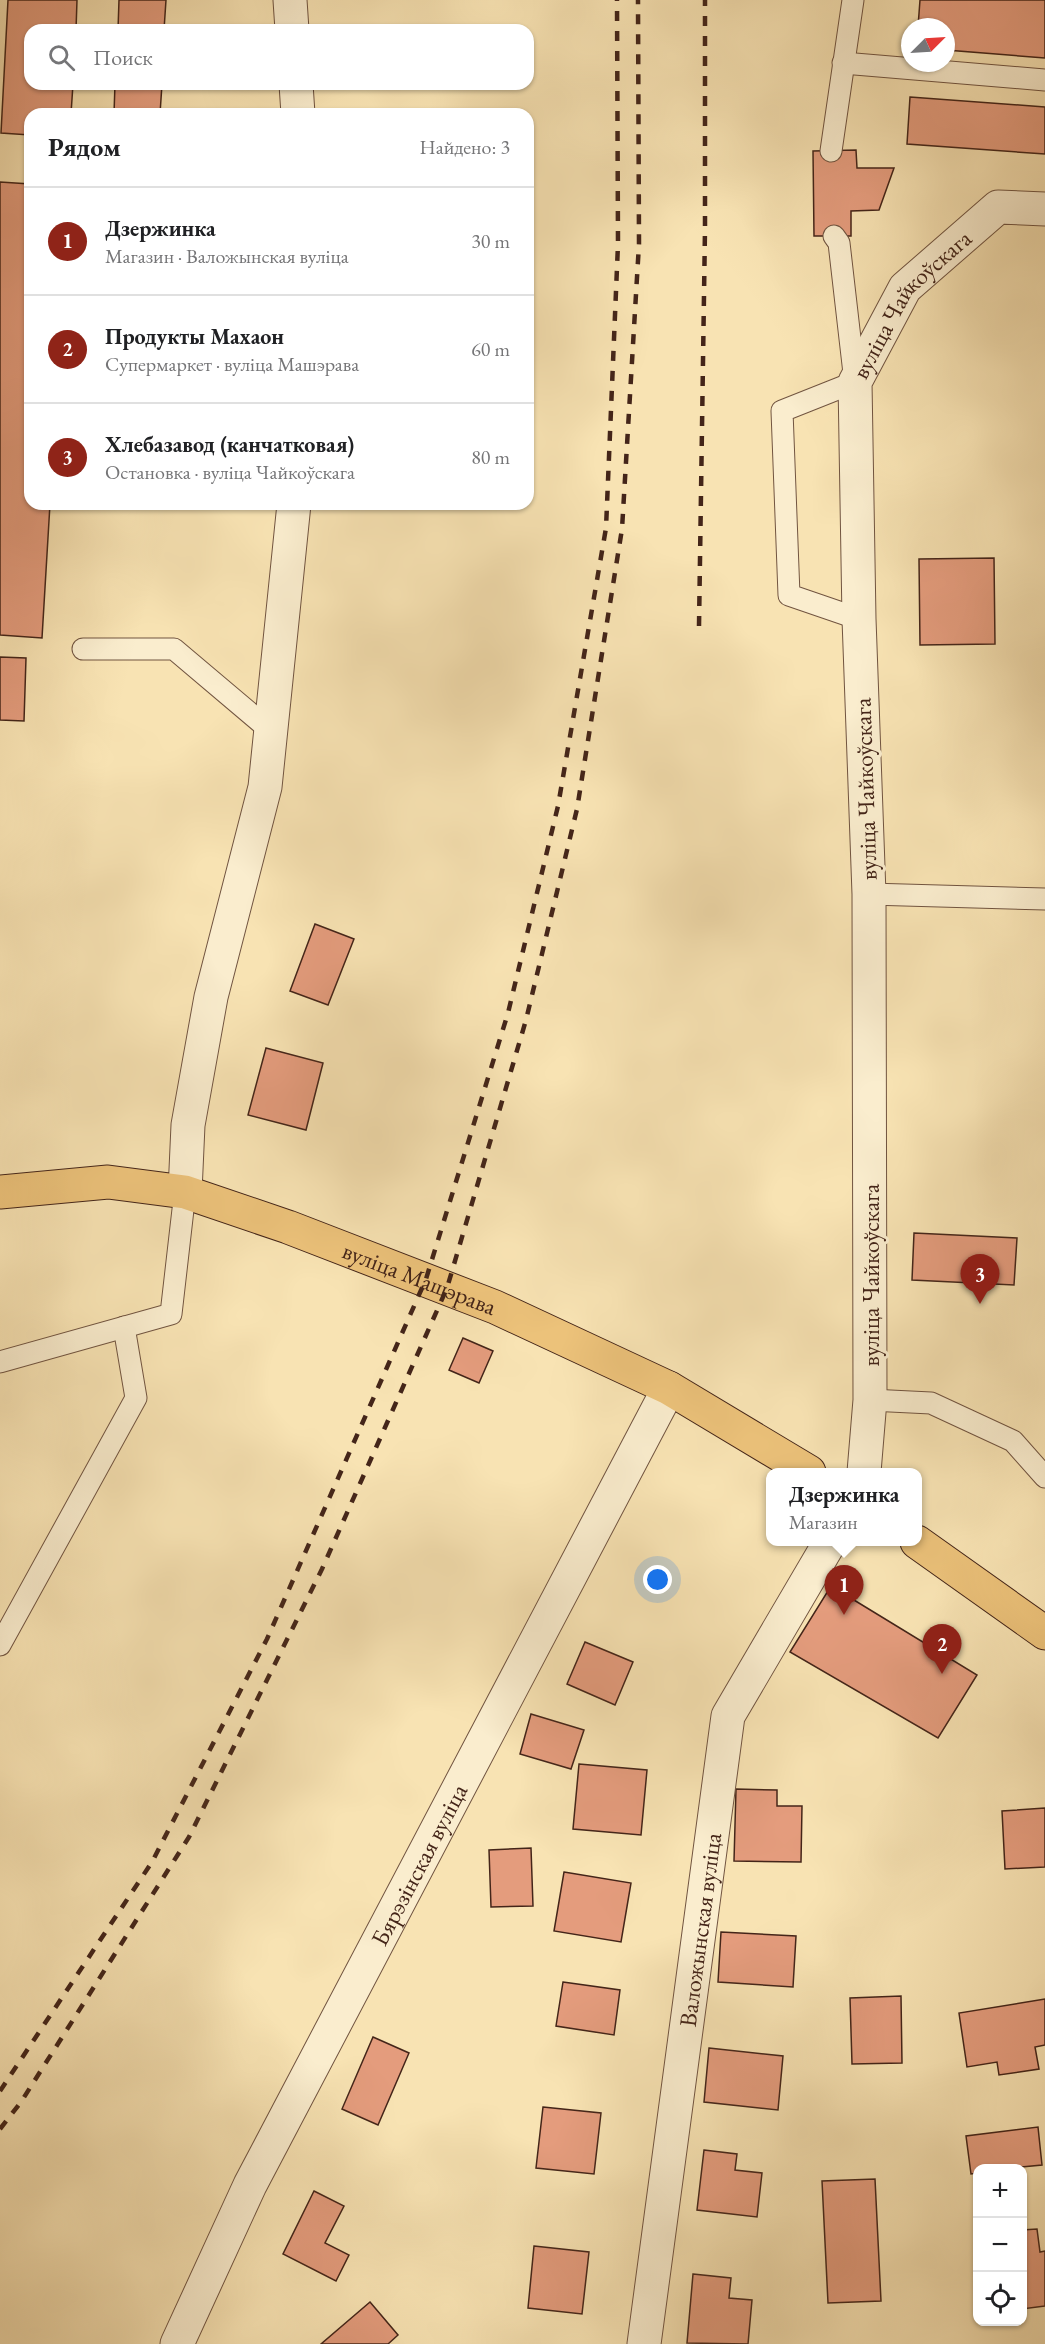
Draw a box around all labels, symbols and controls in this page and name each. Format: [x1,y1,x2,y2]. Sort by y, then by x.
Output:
north arrow [901,18,955,72]
search box [24,24,534,90]
icon: search [45,41,78,74]
text: Поиск [93,43,153,72]
text: Рядом [48,130,121,164]
text: Найдено: 3 [419,134,510,160]
text: Дзержинка [105,214,216,243]
street label: вуліца Чайкоўскага [844,222,978,384]
text: 1 [62,228,73,254]
text: 30 m [471,228,510,254]
text: Магазин · Валожынская вуліца [105,243,349,269]
text: Продукты Махаон [105,322,284,351]
text: 2 [62,336,73,362]
text: 60 m [471,336,510,362]
text: Супермаркет · вуліца Машэрава [105,351,359,377]
text: Хлебазавод (канчатковая) [105,430,354,459]
text: 3 [62,444,73,470]
text: 80 m [471,444,510,470]
text: Остановка · вуліца Чайкоўскага [105,459,355,485]
street label: вуліца Чайкоўскага [846,697,884,881]
street label: вуліца Чайкоўскага [855,1183,886,1366]
street label: вуліца Машэрава [338,1234,501,1322]
pin: 3 [960,1254,1000,1304]
popup [766,1468,922,1546]
text: Дзержинка [789,1480,899,1509]
text: Магазин [789,1509,858,1535]
your location [643,1565,672,1594]
pin: 1 [824,1566,864,1615]
pin: 2 [922,1624,962,1674]
street label: Бярэзінская вуліца [363,1778,474,1951]
street label: Валожынская вуліца [671,1830,728,2029]
map controls [973,2164,1027,2326]
button: + [973,2164,1027,2218]
button: − [973,2218,1027,2272]
button: locate [973,2272,1027,2326]

